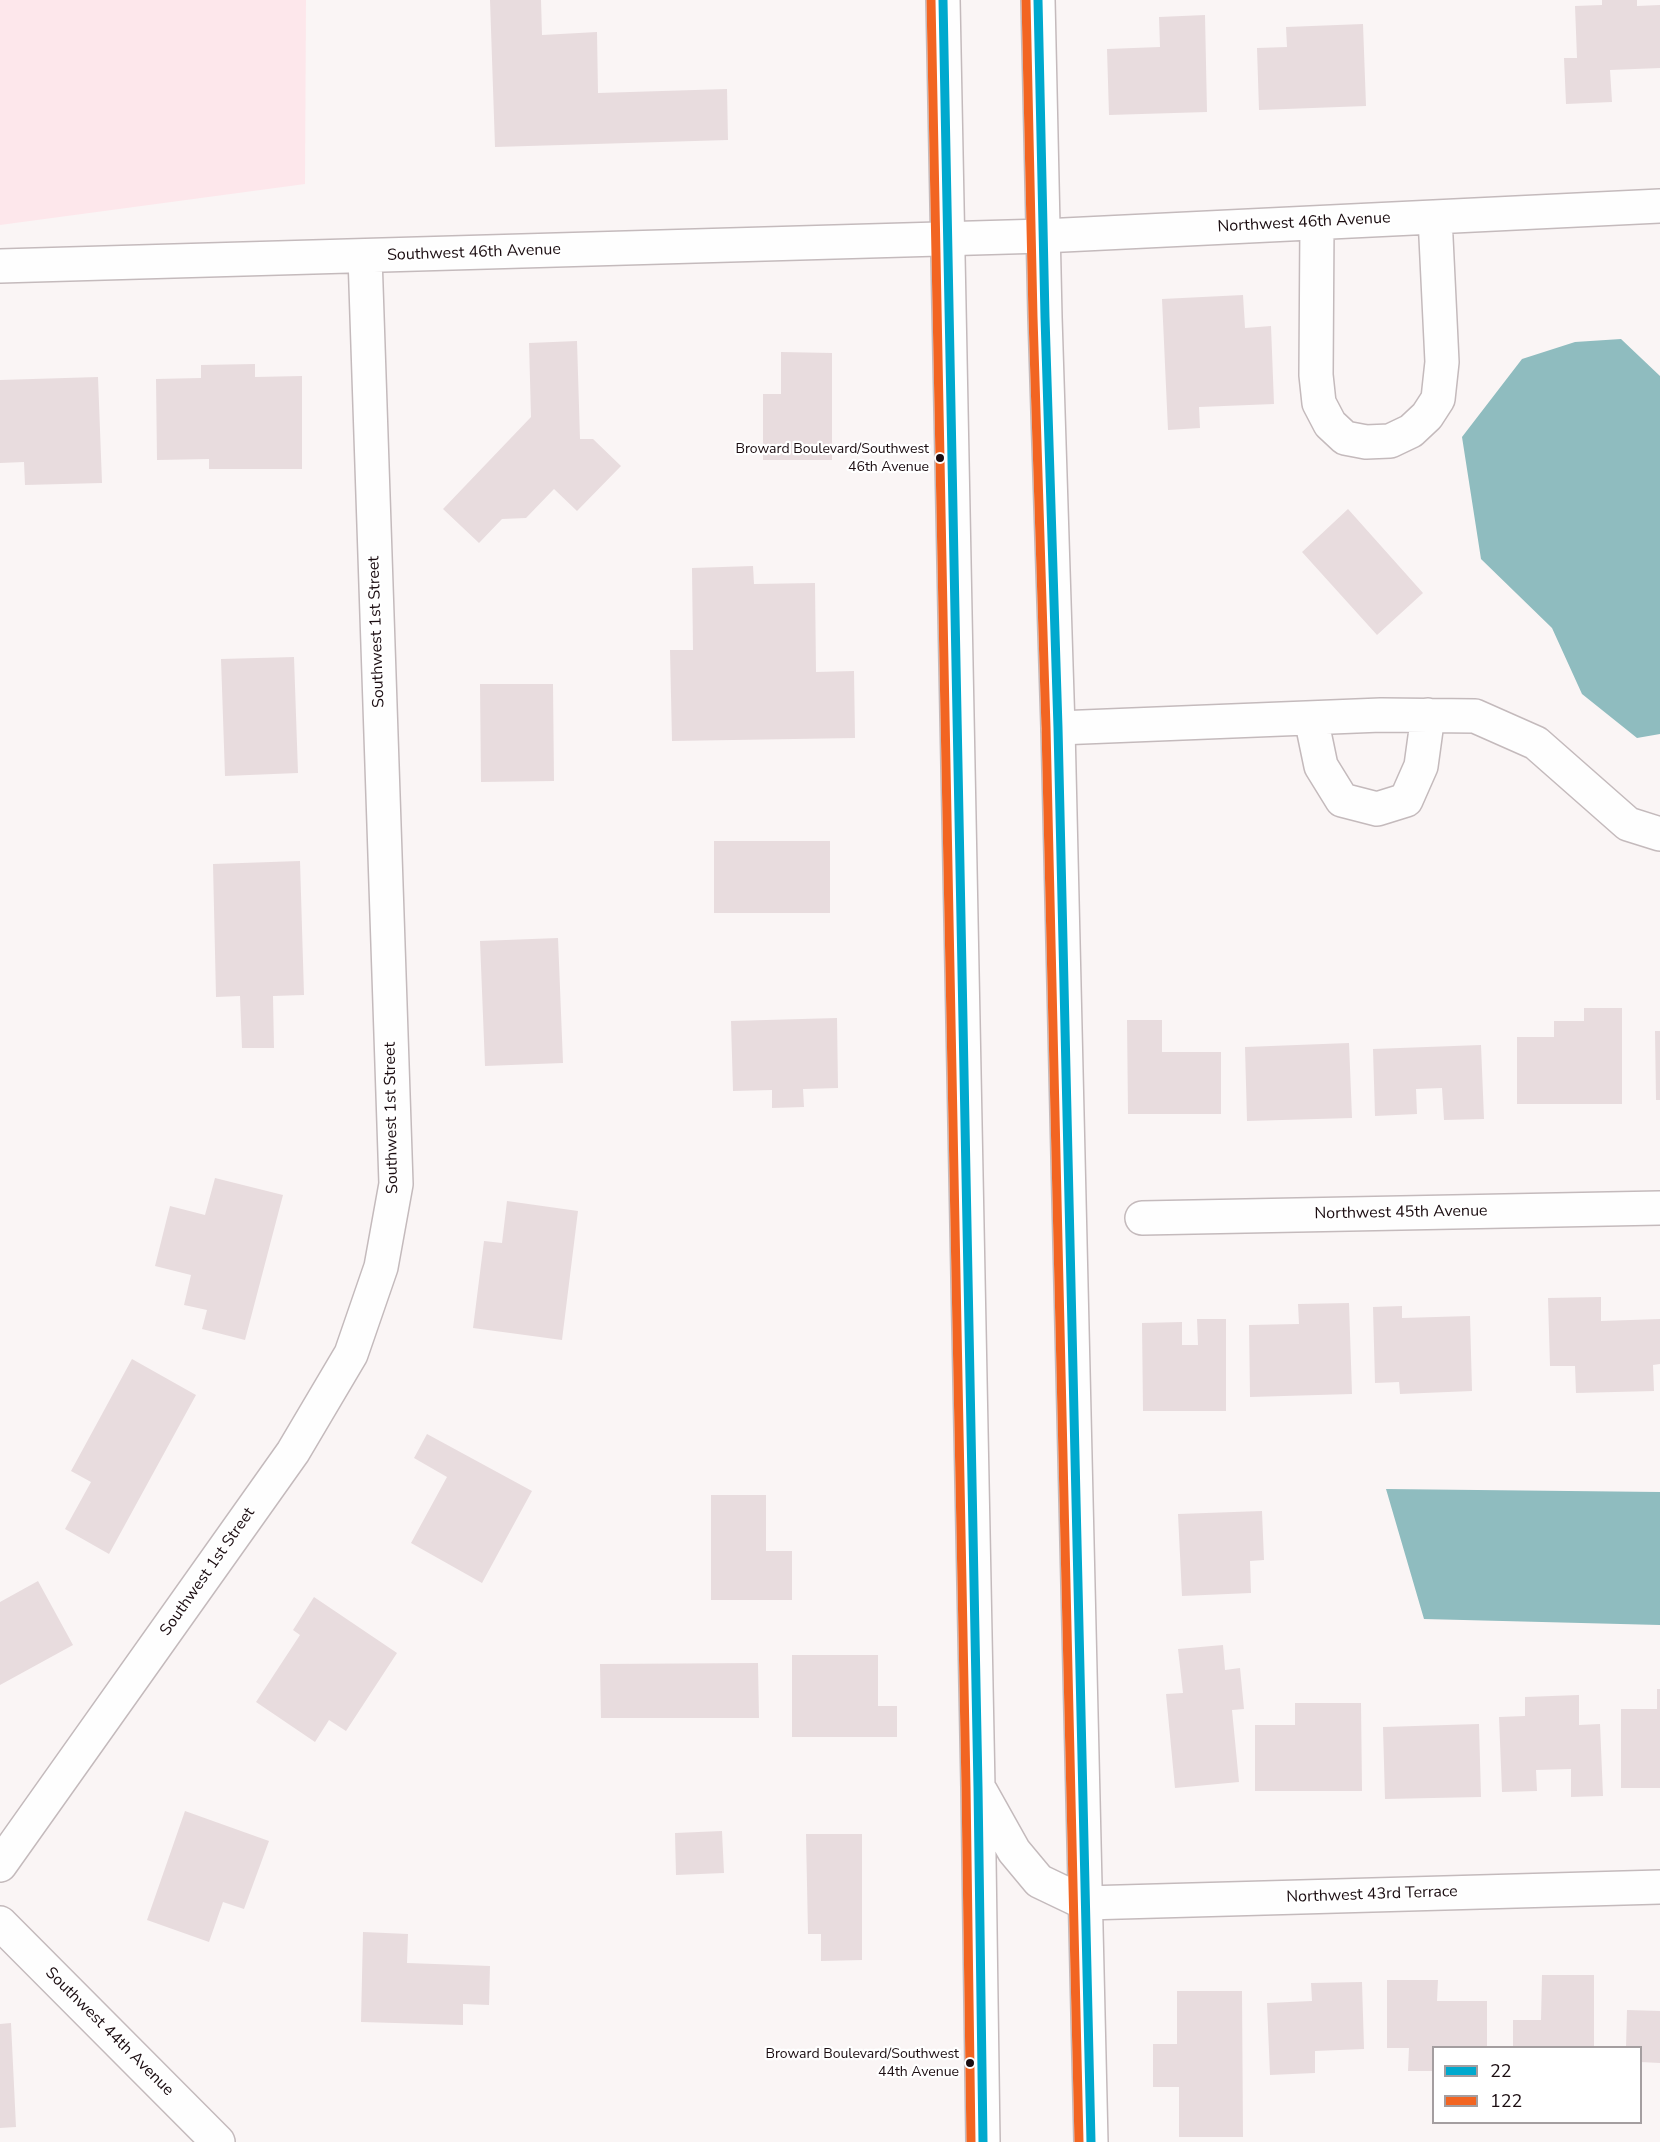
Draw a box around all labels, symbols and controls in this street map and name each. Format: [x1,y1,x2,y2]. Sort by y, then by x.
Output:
street label: Northwest 46th Avenue [1217,209,1391,237]
street label: Southwest 46th Avenue [387,240,561,266]
place label: Broward Boulevard/Southwest 46th Avenue [735,442,929,474]
marker: Broward Boulevard/Southwest 46th Avenue [934,452,946,464]
street label: Southwest 1st Street [365,556,389,708]
street label: Southwest 1st Street [381,1042,403,1194]
street label: Northwest 45th Avenue [1314,1202,1488,1224]
street label: Southwest 1st Street [157,1504,259,1640]
street label: Northwest 43rd Terrace [1286,1882,1458,1908]
street label: Southwest 44th Avenue [41,1964,177,2100]
legend [1432,2046,1642,2124]
place label: Broward Boulevard/Southwest 44th Avenue [765,2047,959,2080]
marker: Broward Boulevard/Southwest 44th Avenue [964,2057,976,2069]
text: 22 [1490,2059,1512,2083]
text: 122 [1490,2089,1522,2113]

